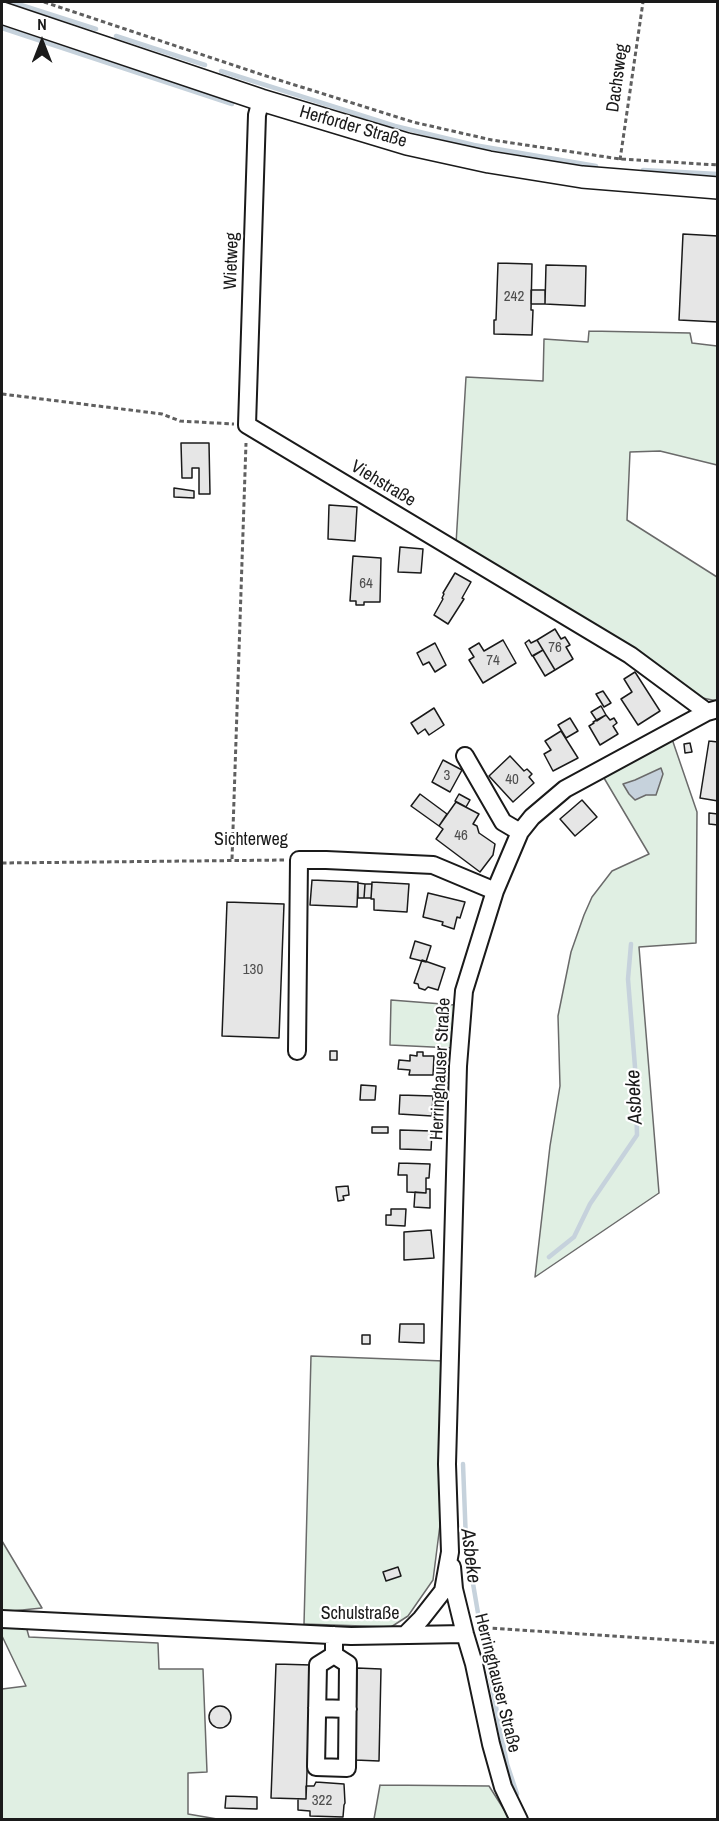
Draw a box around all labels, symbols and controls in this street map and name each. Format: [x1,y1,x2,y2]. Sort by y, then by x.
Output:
north arrow [12,12,72,72]
text: N [37,13,47,35]
street label: Dachsweg [603,42,633,114]
street label: Herforder Straße [297,101,409,153]
street label: Wietweg [220,232,244,290]
house number: 242 [504,288,524,306]
street label: Viehstraße [347,456,419,512]
house number: 64 [359,575,373,593]
house number: 76 [548,639,562,657]
house number: 74 [486,652,500,670]
house number: 3 [444,767,450,785]
house number: 40 [505,771,519,789]
house number: 46 [454,827,468,845]
street label: Sichterweg [214,829,288,851]
house number: 130 [243,961,263,979]
street label: Herringhauser Straße [426,997,456,1141]
water label: Asbeke [622,1069,648,1125]
water label: Asbeke [455,1527,485,1585]
street label: Schulstraße [321,1603,399,1625]
street label: Herringhauser Straße [469,1611,525,1755]
house number: 322 [312,1792,332,1810]

